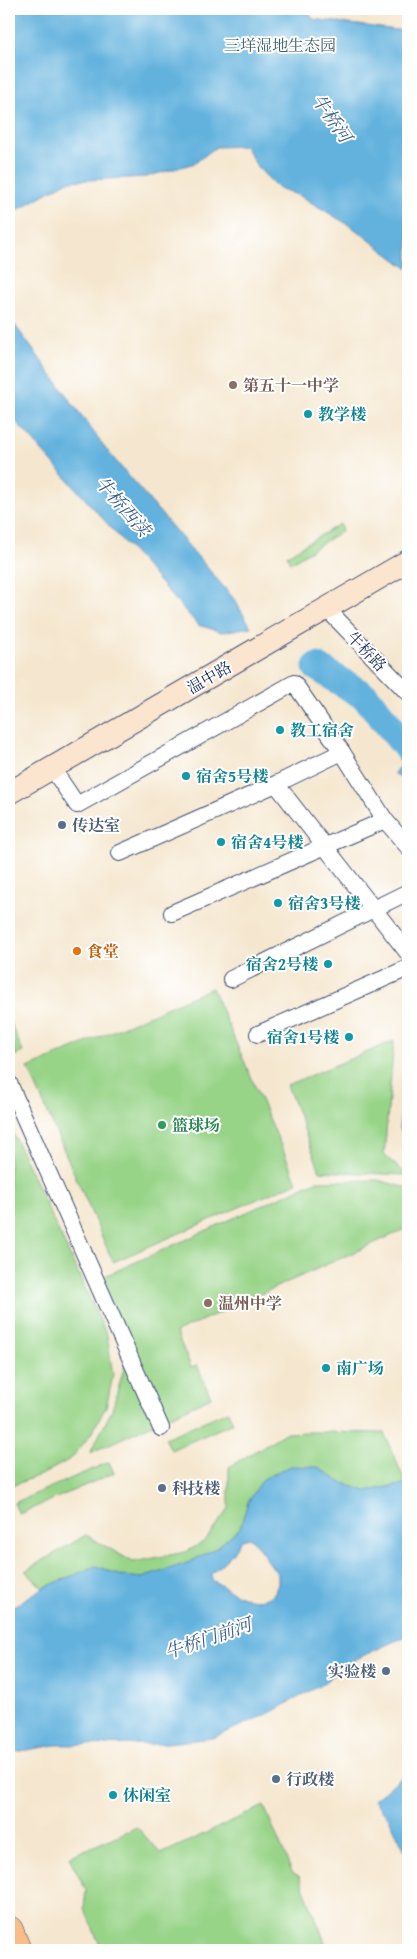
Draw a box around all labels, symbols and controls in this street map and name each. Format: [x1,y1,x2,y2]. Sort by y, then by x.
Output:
park label: 三垟湿地生态园 [224,33,336,57]
water label: 牛桥河 [305,88,360,150]
place label: 第五十一中学 [243,373,339,397]
marker: 第五十一中学 [227,379,239,391]
place label: 教学楼 [318,402,366,426]
marker: 教学楼 [302,408,314,420]
water label: 牛桥西渎 [89,470,158,544]
street label: 牛桥路 [342,625,392,677]
street label: 温中路 [182,655,236,699]
place label: 教工宿舍 [290,718,354,742]
marker: 教工宿舍 [274,724,286,736]
place label: 宿舍5号楼 [196,764,268,788]
marker: 宿舍5号楼 [180,770,192,782]
place label: 传达室 [72,813,120,837]
marker: 传达室 [56,819,68,831]
place label: 宿舍4号楼 [231,830,303,854]
marker: 宿舍4号楼 [215,836,227,848]
place label: 宿舍3号楼 [288,891,360,915]
marker: 宿舍3号楼 [272,897,284,909]
place label: 食堂 [87,939,119,963]
marker: 食堂 [71,945,83,957]
place label: 宿舍2号楼 [246,952,318,976]
marker: 宿舍2号楼 [322,958,334,970]
place label: 宿舍1号楼 [267,1025,339,1049]
marker: 宿舍1号楼 [343,1031,355,1043]
place label: 篮球场 [172,1113,220,1137]
marker: 篮球场 [156,1119,168,1131]
place label: 温州中学 [218,1291,282,1315]
marker: 温州中学 [202,1297,214,1309]
place label: 南广场 [336,1356,384,1380]
marker: 南广场 [320,1362,332,1374]
place label: 科技楼 [172,1476,220,1500]
marker: 科技楼 [156,1482,168,1494]
water label: 牛桥门前河 [161,1610,258,1665]
place label: 实验楼 [328,1659,376,1683]
marker: 实验楼 [380,1665,392,1677]
place label: 行政楼 [286,1767,334,1791]
marker: 行政楼 [270,1773,282,1785]
place label: 休闲室 [123,1783,171,1807]
marker: 休闲室 [107,1789,119,1801]

